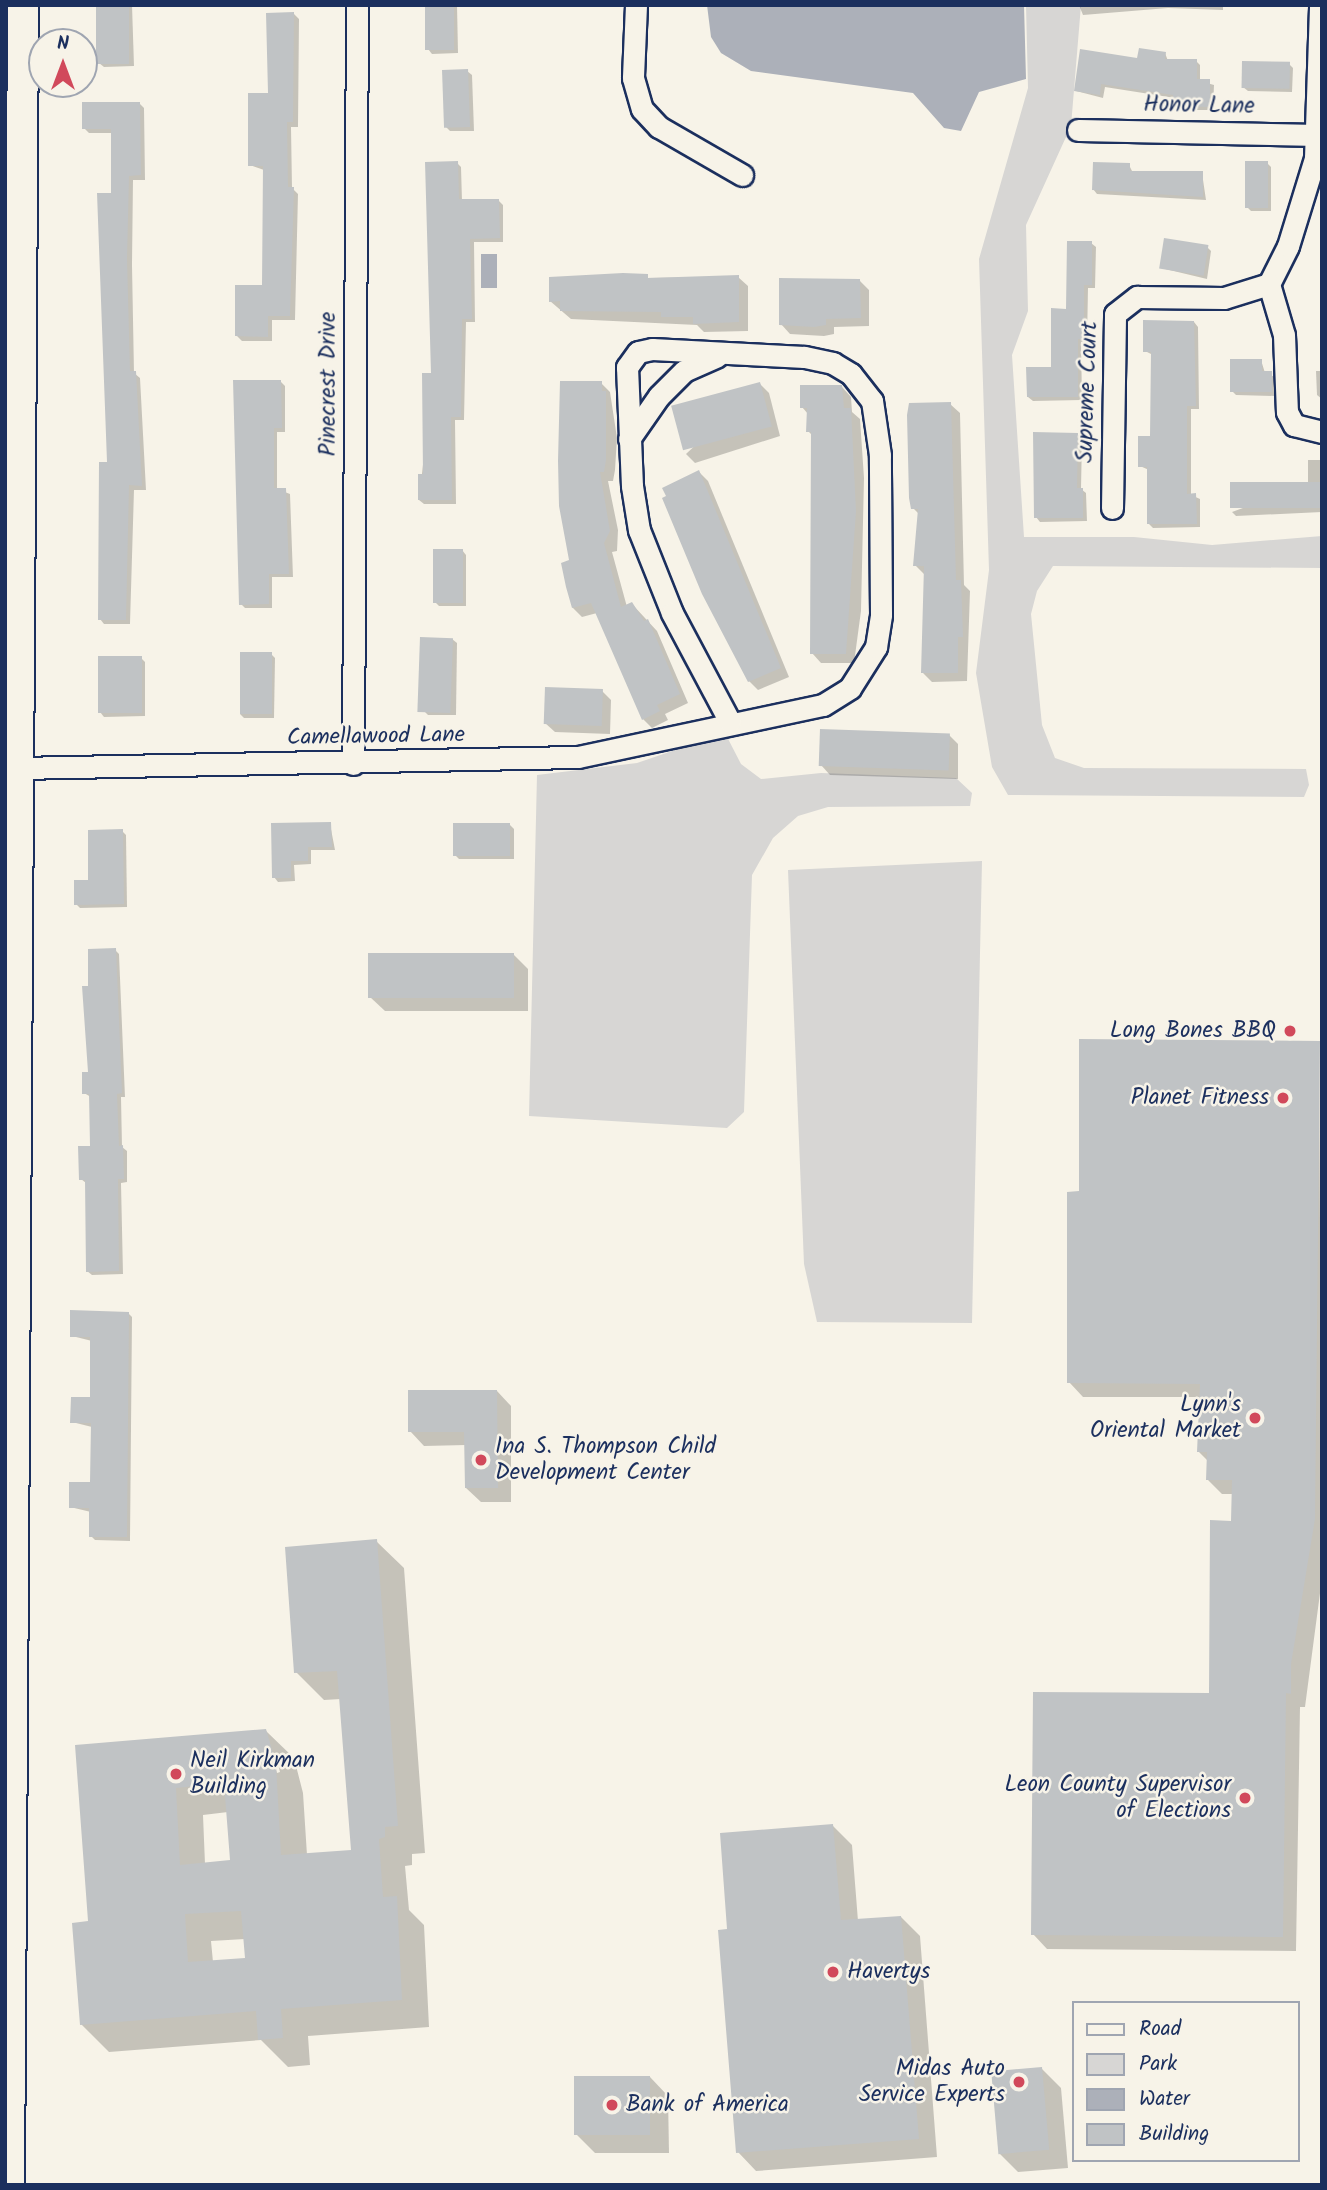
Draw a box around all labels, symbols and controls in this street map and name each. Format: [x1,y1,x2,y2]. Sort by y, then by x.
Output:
north arrow [28,28,98,98]
text: N [57,29,69,59]
street label: Honor Lane [1143,91,1255,121]
street label: Pinecrest Drive [315,312,343,456]
street label: Supreme Court [1072,321,1104,463]
street label: Camellawood Lane [287,722,465,752]
place label: Long Bones BBQ [1110,1017,1276,1045]
marker: Long Bones BBQ [1282,1023,1298,1039]
place label: Planet Fitness [1131,1084,1269,1112]
marker: Planet Fitness [1275,1090,1291,1106]
place label: Lynn's Oriental Market [1090,1391,1241,1445]
marker: Lynn's Oriental Market [1247,1410,1263,1426]
place label: Ina S. Thompson Child Development Center [495,1433,716,1487]
marker: Ina S. Thompson Child Development Center [473,1452,489,1468]
place label: Neil Kirkman Building [190,1747,315,1801]
marker: Neil Kirkman Building [168,1766,184,1782]
place label: Leon County Supervisor of Elections [1005,1771,1231,1825]
marker: Leon County Supervisor of Elections [1237,1790,1253,1806]
place label: Havertys [847,1958,930,1986]
marker: Havertys [825,1964,841,1980]
legend [1072,2001,1299,2162]
text: Road [1139,2013,1181,2046]
text: Park [1139,2048,1177,2081]
place label: Midas Auto Service Experts [859,2055,1005,2109]
marker: Midas Auto Service Experts [1011,2074,1027,2090]
text: Water [1139,2083,1190,2116]
place label: Bank of America [626,2091,789,2119]
marker: Bank of America [604,2097,620,2113]
text: Building [1139,2118,1209,2151]

